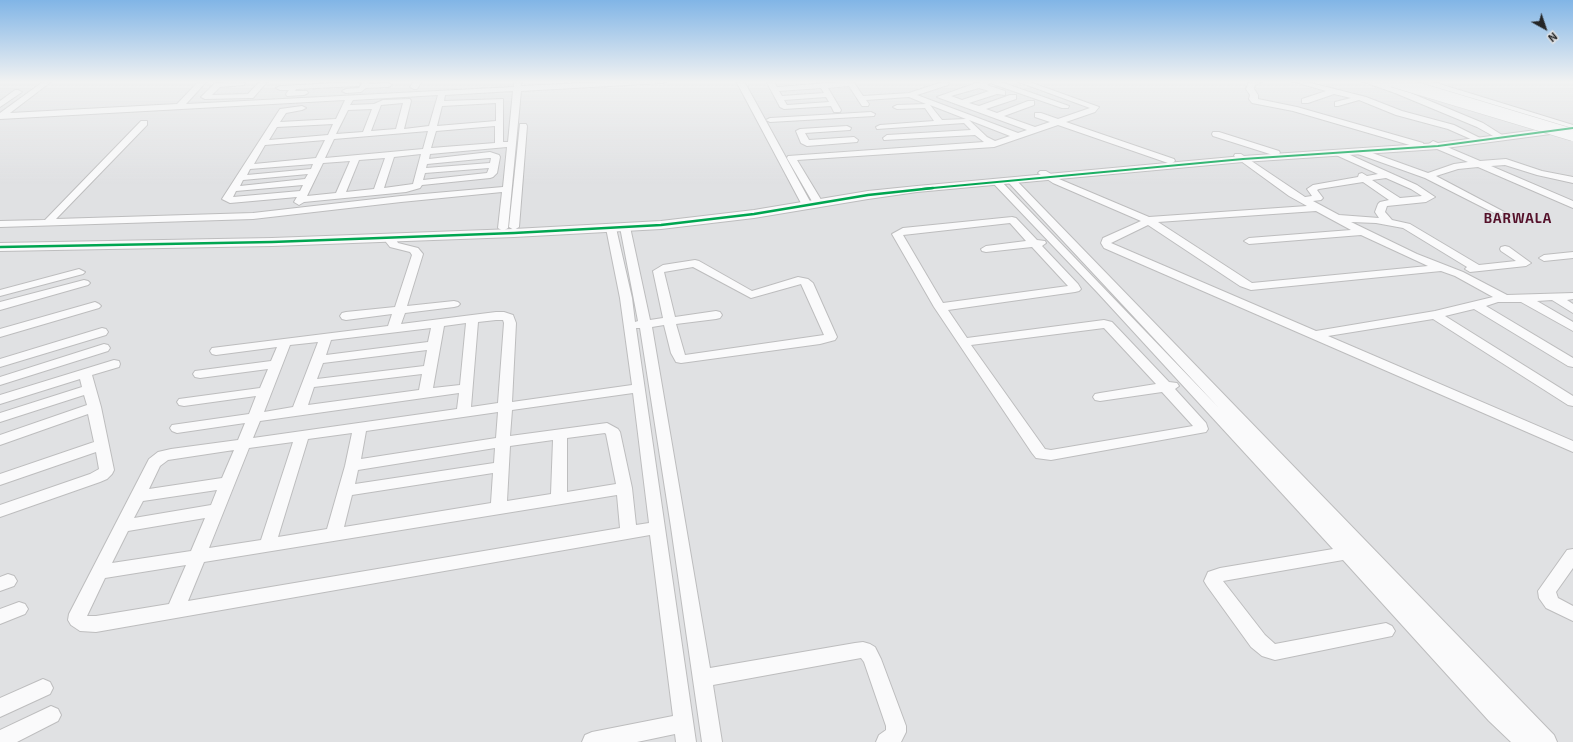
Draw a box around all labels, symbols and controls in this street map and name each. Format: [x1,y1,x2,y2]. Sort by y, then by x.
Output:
north arrow [1525,8,1565,48]
text: N [1546,30,1560,45]
district label: BARWALA [1484,211,1552,227]

